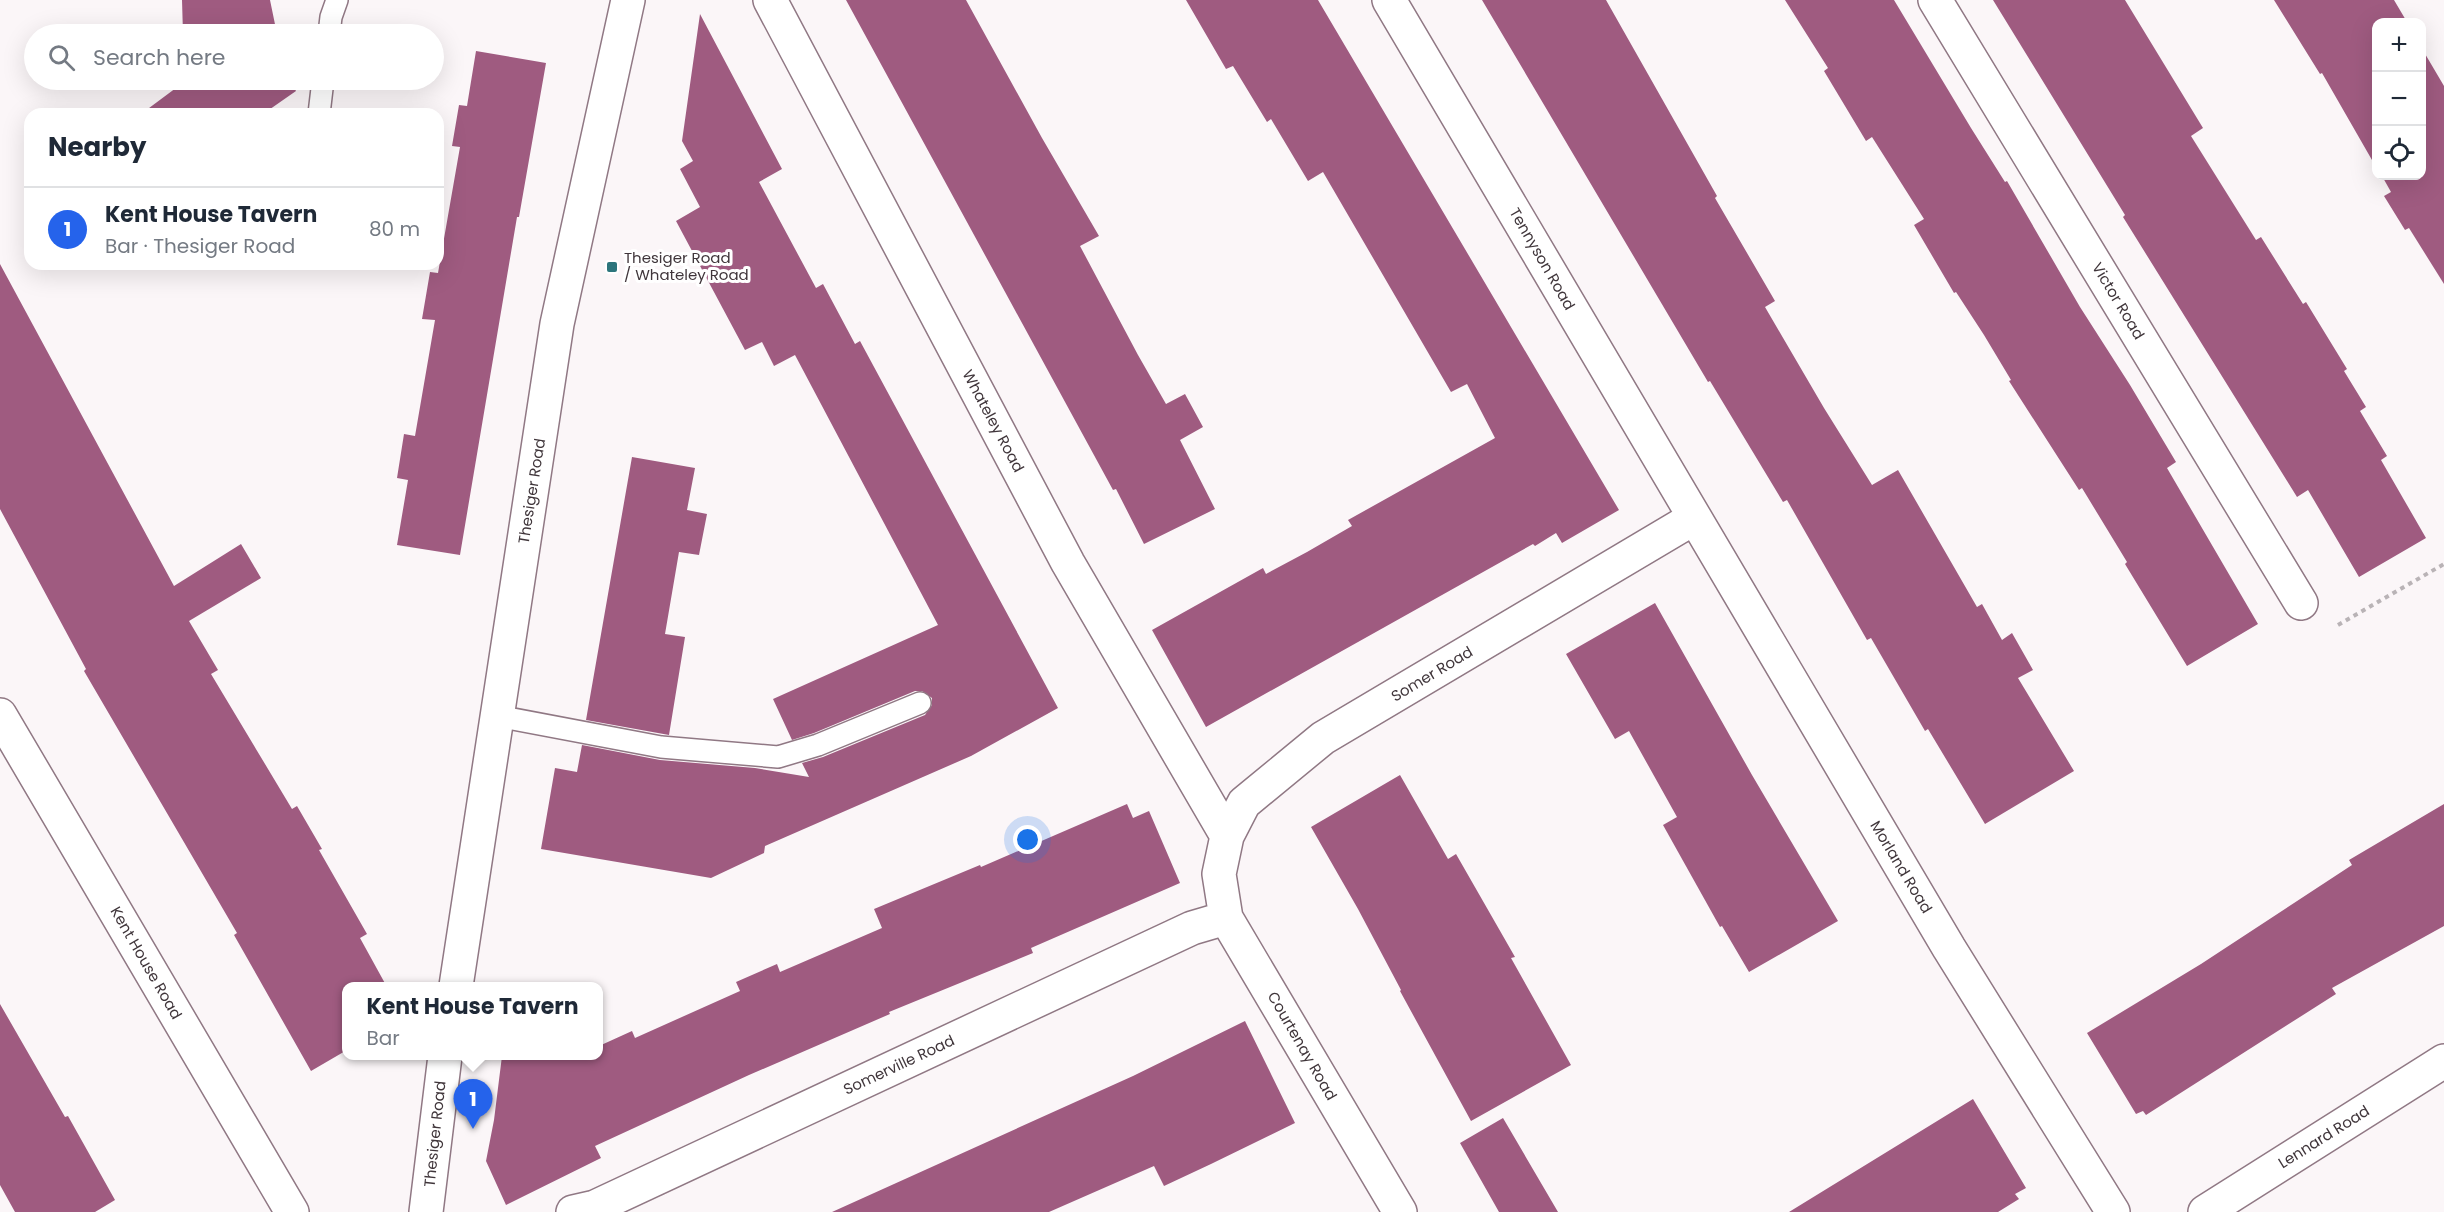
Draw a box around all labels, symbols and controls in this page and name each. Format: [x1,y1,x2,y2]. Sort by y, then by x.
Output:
map controls [2372,18,2426,180]
button: + [2372,18,2426,72]
search box [24,24,444,90]
icon: search [45,41,78,74]
text: Search here [93,42,226,73]
button: − [2372,72,2426,126]
button: locate [2372,126,2426,180]
text: Nearby [48,129,146,165]
text: Kent House Tavern [105,199,317,230]
street label: Tennyson Road [1505,204,1580,314]
text: 1 [64,215,71,243]
text: 80 m [369,215,420,243]
text: Bar · Thesiger Road [105,232,295,260]
place label: Thesiger Road / Whateley Road [624,247,749,285]
street label: Victor Road [2087,258,2150,343]
marker: Thesiger Road / Whateley Road [605,260,619,274]
street label: Whateley Road [958,366,1029,476]
street label: Thesiger Road [513,437,550,545]
street label: Somer Road [1387,641,1476,706]
street label: Morland Road [1865,816,1937,917]
your location [1013,825,1042,854]
street label: Kent House Road [106,902,187,1023]
popup [342,982,603,1060]
street label: Courtenay Road [1263,988,1342,1104]
text: Kent House Tavern [366,991,579,1022]
text: Bar [366,1024,400,1052]
street label: Somerville Road [840,1030,958,1100]
street label: Thesiger Road [418,1080,451,1188]
pin: 1 [454,1080,492,1129]
street label: Lennard Road [2274,1100,2373,1173]

